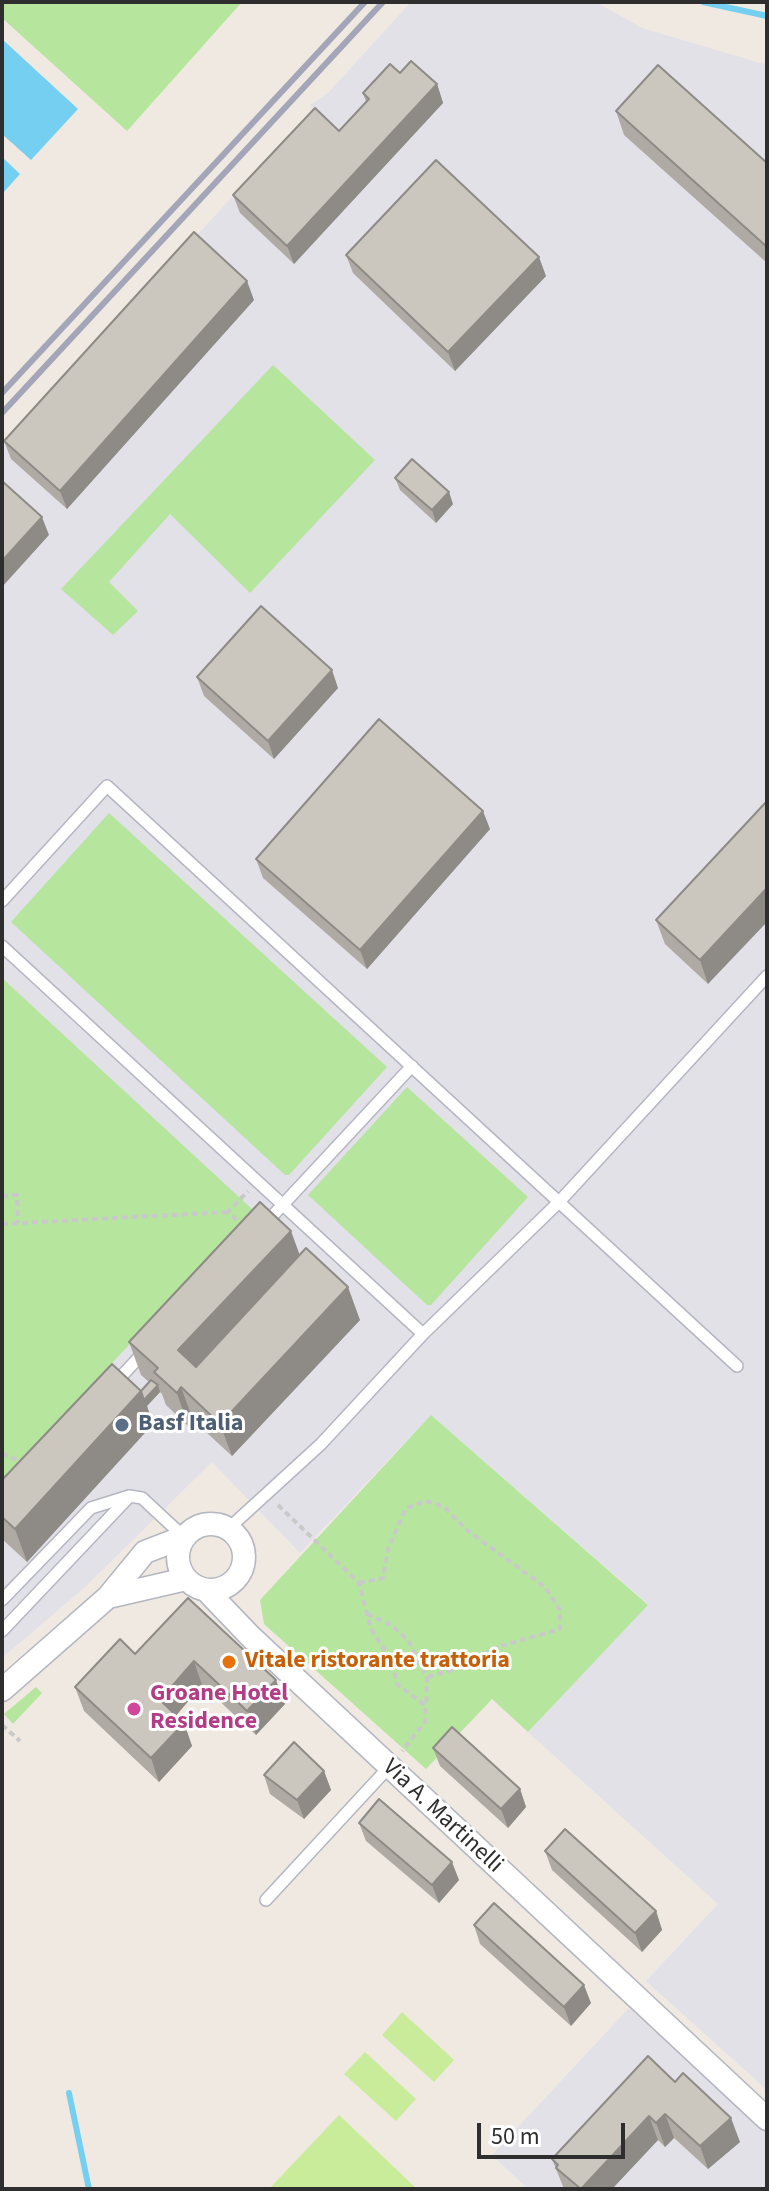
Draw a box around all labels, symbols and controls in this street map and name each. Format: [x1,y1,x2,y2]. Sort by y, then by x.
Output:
place label: Basf Italia [138,1411,243,1439]
marker: Basf Italia [113,1416,131,1434]
place label: Vitale ristorante trattoria [245,1648,510,1676]
marker: Vitale ristorante trattoria [220,1653,238,1671]
place label: Groane Hotel Residence [150,1681,288,1737]
marker: Groane Hotel Residence [125,1700,143,1718]
street label: Via A. Martinelli [376,1754,508,1880]
scale bar [481,2107,629,2157]
text: 50 m [491,2119,540,2154]

